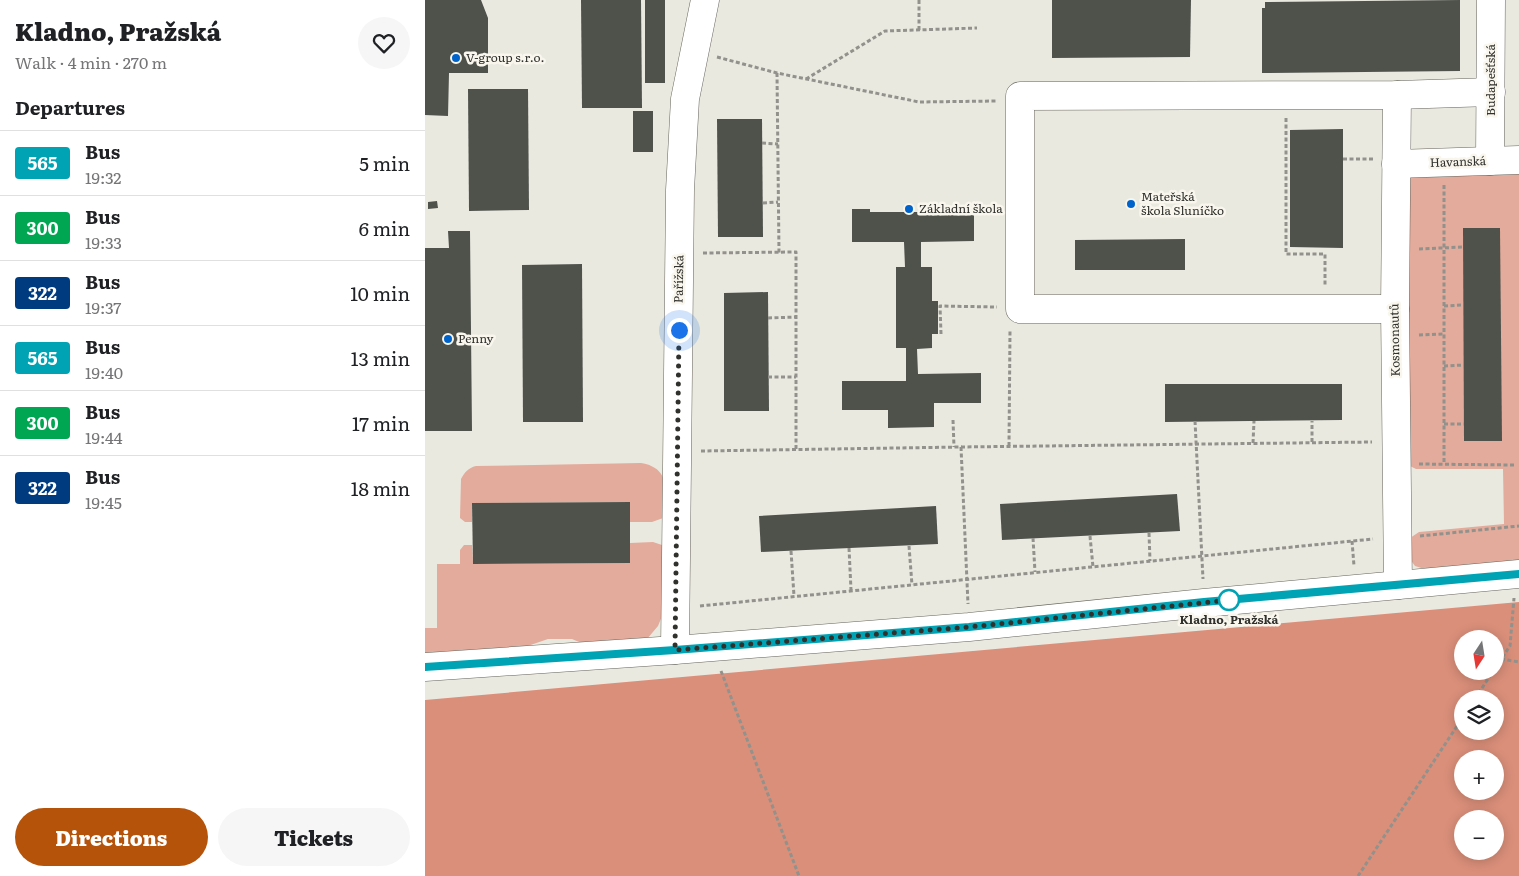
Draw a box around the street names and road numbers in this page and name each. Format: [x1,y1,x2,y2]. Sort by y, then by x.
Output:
street label: Budapešťská [1481,44,1499,116]
street label: Havanská [1429,151,1487,171]
street label: Pařížská [669,254,687,303]
street label: Kosmonautů [1384,303,1404,377]

